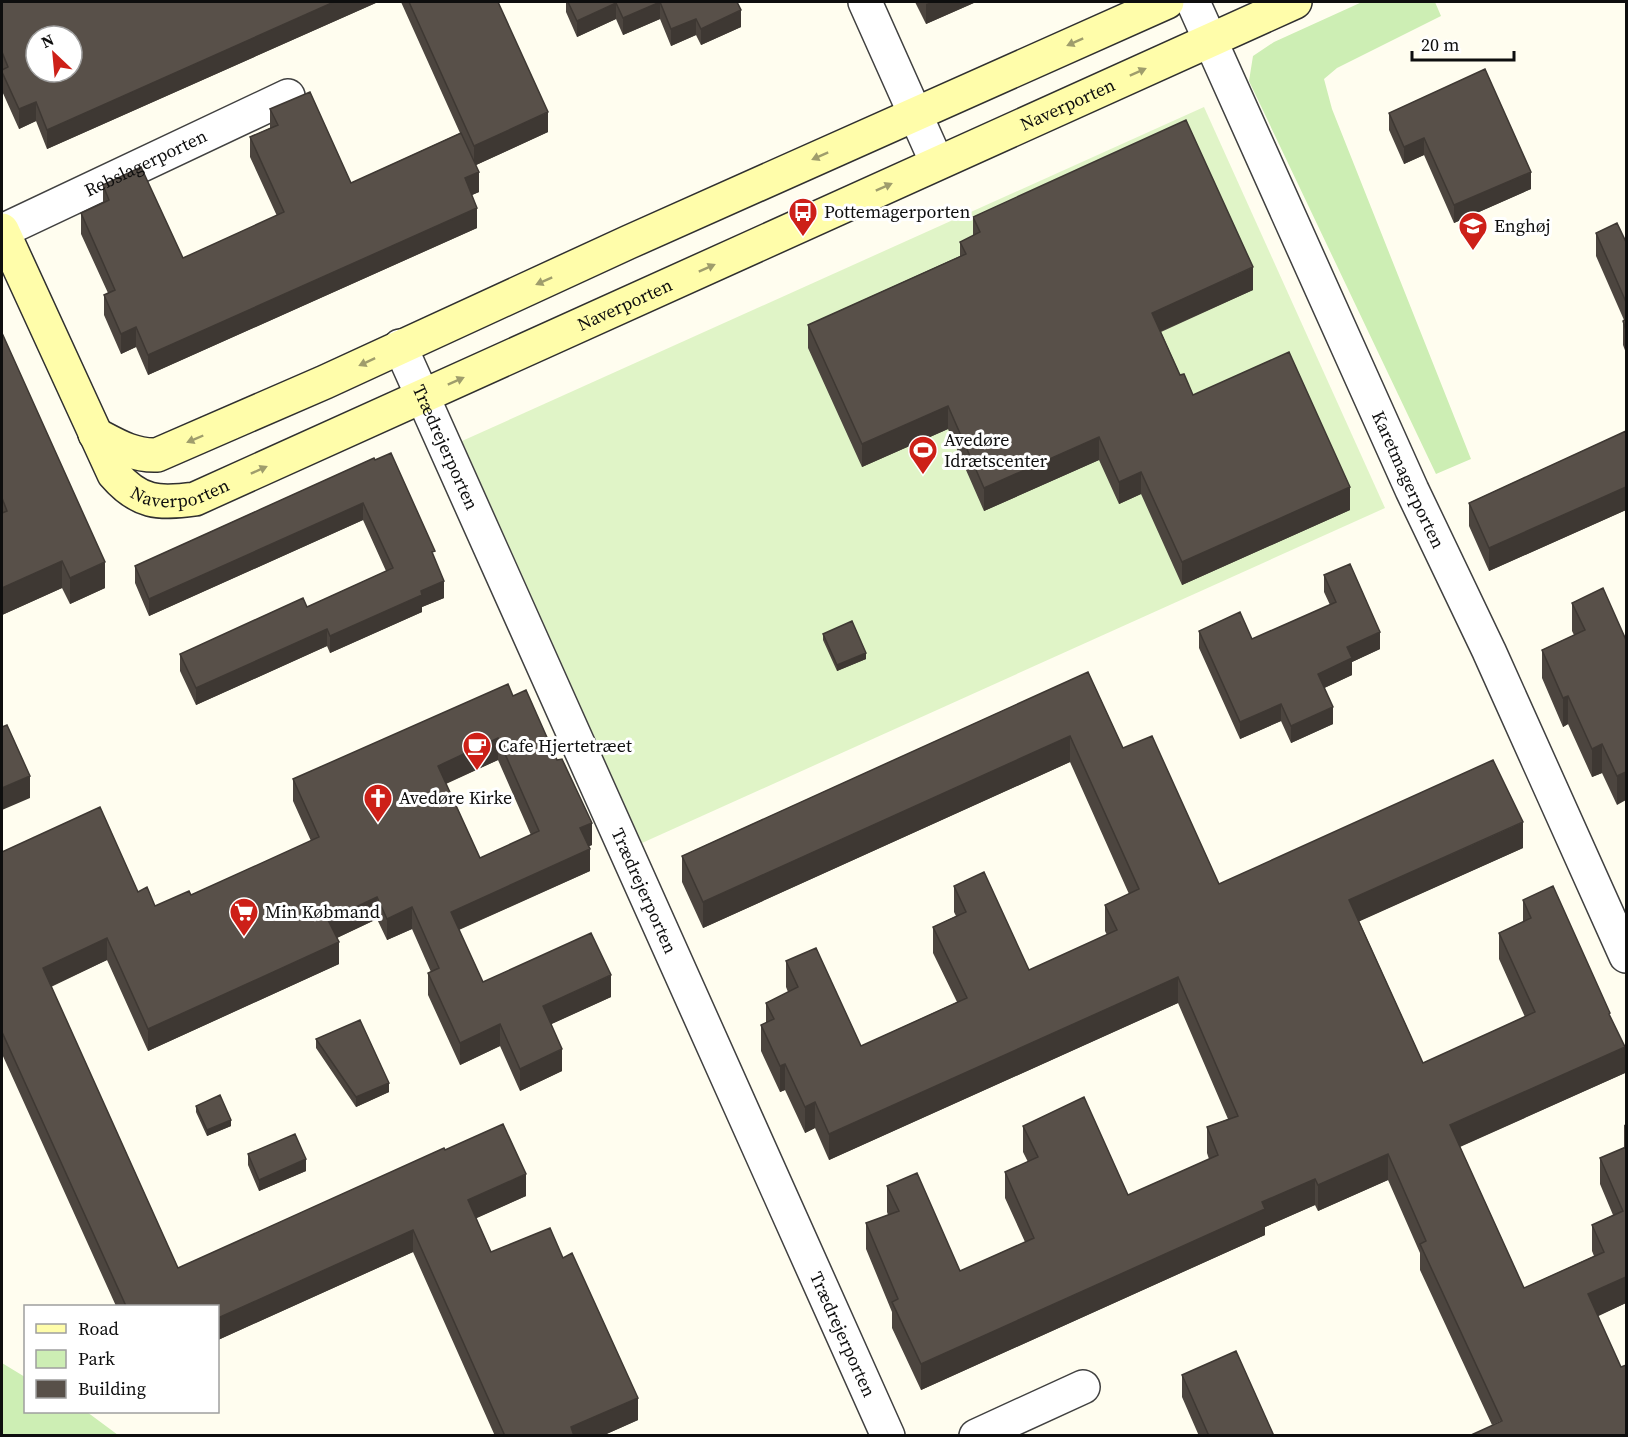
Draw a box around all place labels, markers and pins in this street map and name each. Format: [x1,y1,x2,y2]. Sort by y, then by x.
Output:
bus stop icon: Pottemagerporten [787,196,819,238]
place label: Pottemagerporten [824,199,970,224]
school or university icon: Enghøj [1457,210,1489,252]
place label: Enghøj [1494,213,1551,238]
place label: Avedøre Idrætscenter [944,427,1048,473]
sports icon: Avedøre Idrætscenter [907,434,939,476]
cafe icon: Cafe Hjertetræet [461,730,493,772]
place label: Cafe Hjertetræet [498,733,632,758]
church icon: Avedøre Kirke [362,782,394,824]
place label: Avedøre Kirke [399,785,512,810]
supermarket icon: Min Købmand [228,896,260,938]
place label: Min Købmand [265,899,380,924]

